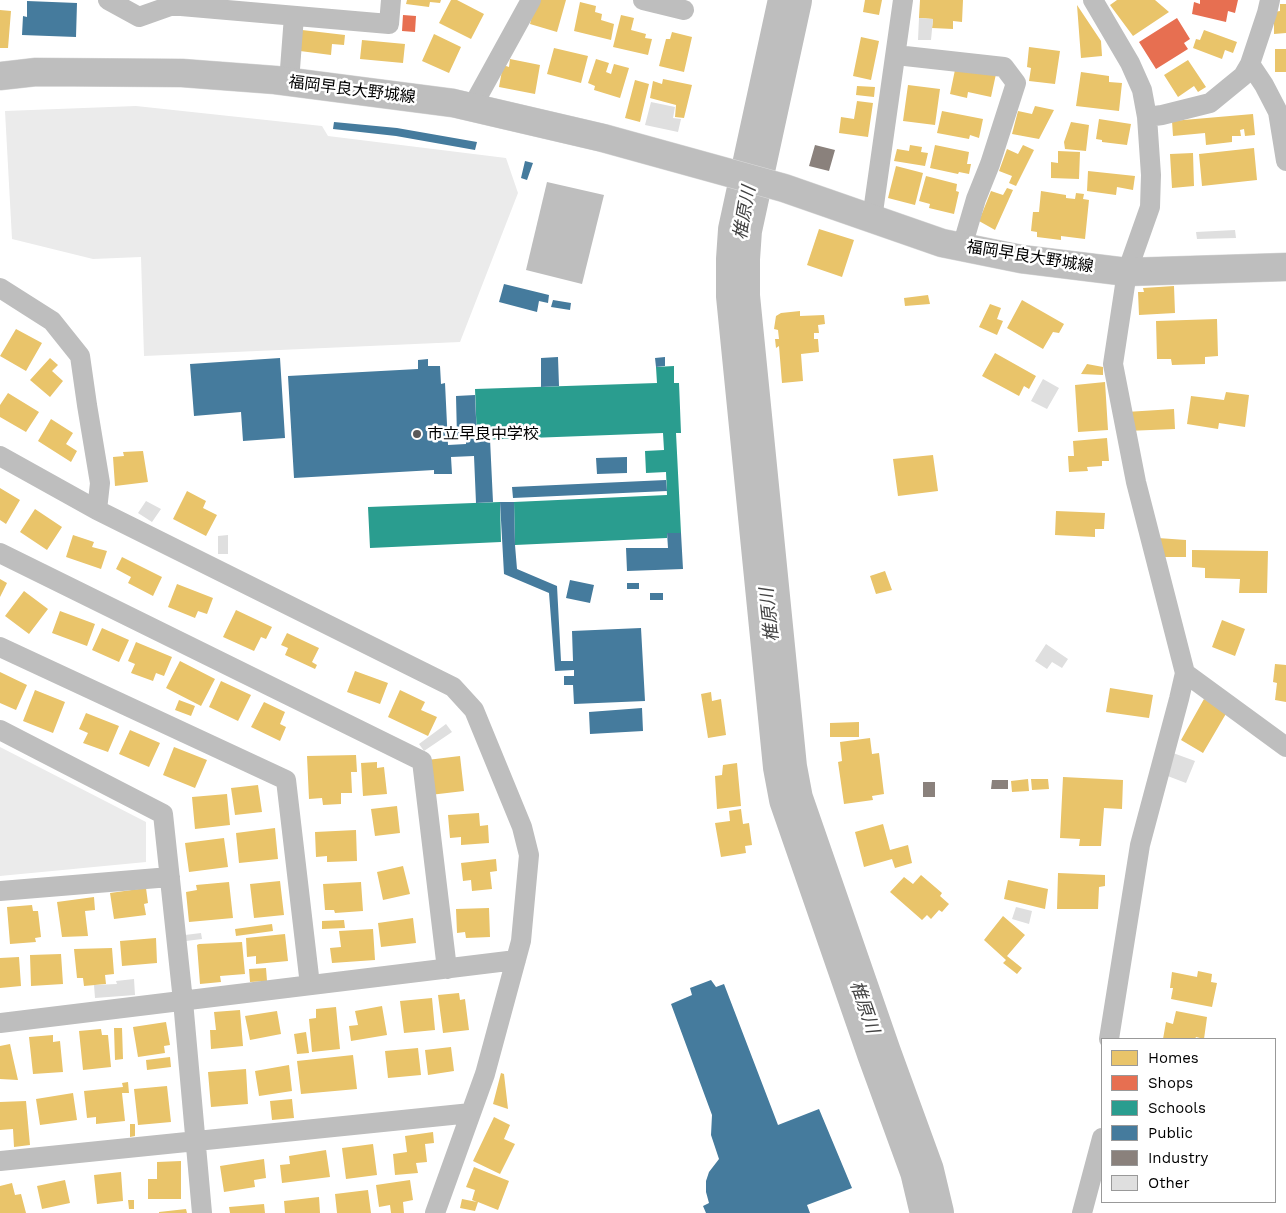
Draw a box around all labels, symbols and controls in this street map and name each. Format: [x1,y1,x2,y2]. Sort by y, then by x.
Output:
street label: 福岡早良大野城線 [287,73,417,107]
water label: 椎原川 [730,185,760,241]
street label: 福岡早良大野城線 [965,238,1095,276]
place label: 市立早良中学校 [427,424,539,444]
marker: 市立早良中学校 [411,428,423,440]
water label: 椎原川 [756,587,784,643]
water label: 椎原川 [845,978,883,1036]
legend [1101,1038,1276,1203]
text: Homes [1148,1049,1199,1067]
text: Shops [1148,1074,1193,1092]
text: Schools [1148,1099,1206,1117]
text: Public [1148,1124,1193,1142]
text: Industry [1148,1149,1208,1167]
text: Other [1148,1174,1190,1192]

